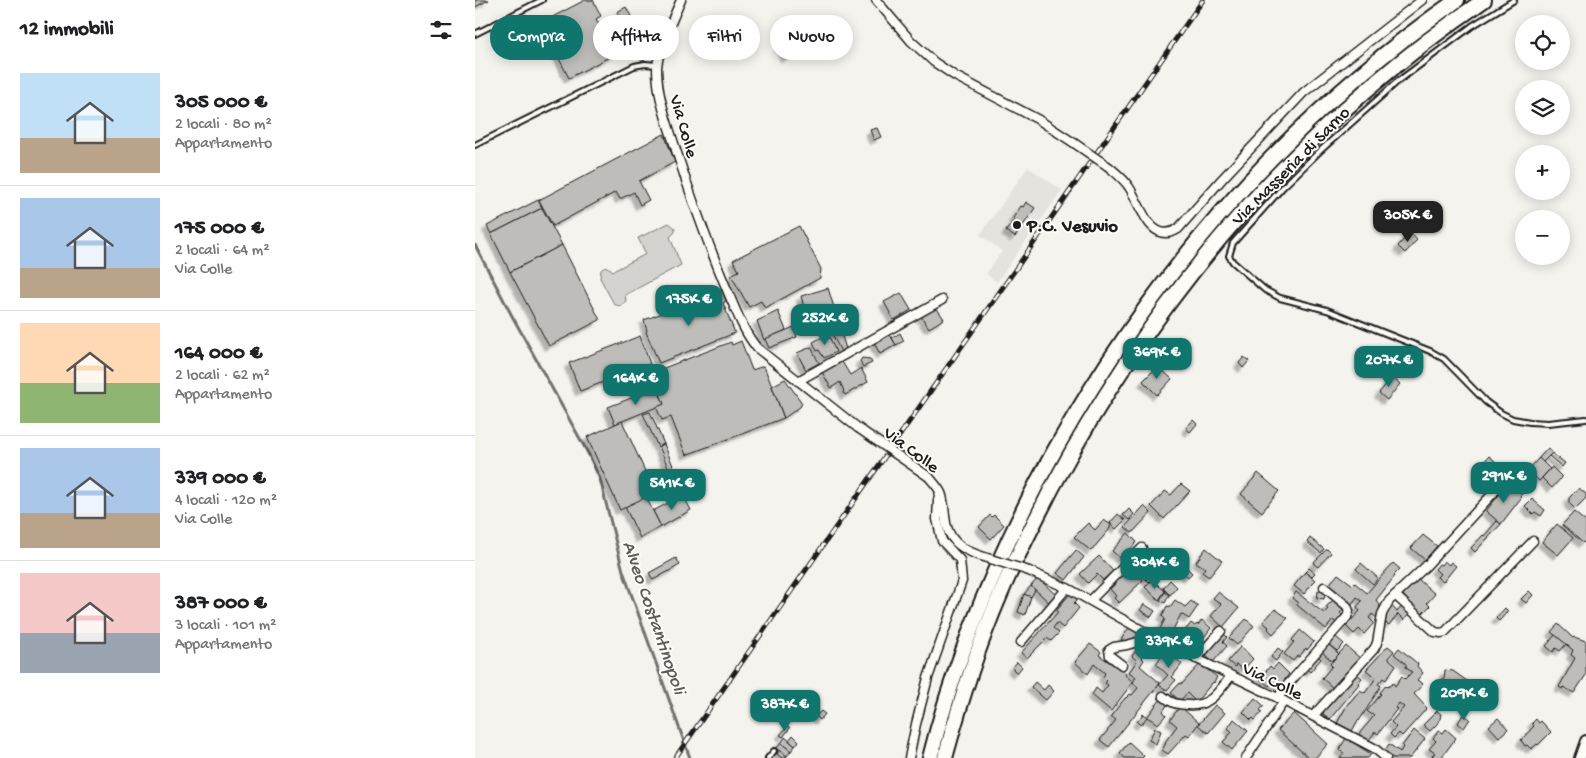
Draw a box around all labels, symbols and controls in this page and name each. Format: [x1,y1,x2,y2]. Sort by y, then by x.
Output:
chip: Compra [490,15,583,60]
chip: Affitta [593,15,679,60]
chip: Filtri [689,15,760,60]
chip: Nuovo [770,15,853,60]
map controls [1515,15,1570,265]
button: locate [1515,15,1570,70]
icon: filters [427,16,455,44]
text: 12 immobili [20,18,114,43]
button: layers [1515,80,1570,135]
text: 305 000 € [175,91,267,116]
street label: Via Colle [663,92,702,161]
icon: home [60,93,120,153]
street label: Via Masseria di Sarno [1227,103,1355,231]
text: 2 locali · 80 m² [175,116,272,135]
text: Appartamento [175,135,272,154]
button: + [1515,145,1570,200]
pin: 305K € [1367,200,1449,243]
text: 305K € [1384,207,1432,226]
button: − [1515,210,1570,265]
text: 175 000 € [175,217,264,242]
place label: P.C. Vesuvio [1026,217,1118,238]
icon: home [60,218,120,278]
marker: P.C. Vesuvio [1011,219,1023,231]
text: 2 locali · 64 m² [175,242,270,261]
text: Via Colle [175,261,232,280]
pin: 175K € [648,284,730,327]
text: 175K € [666,291,712,310]
pin: 252K € [784,304,866,346]
text: 252K € [802,310,848,329]
pin: 369K € [1116,338,1198,380]
text: 164 000 € [175,342,262,367]
icon: home [60,343,120,403]
text: 369K € [1134,344,1180,363]
pin: 207K € [1348,346,1430,388]
text: 207K € [1365,352,1413,371]
pin: 164K € [595,364,677,406]
text: 2 locali · 62 m² [175,367,270,386]
text: 164K € [614,370,658,389]
text: Appartamento [175,386,272,405]
street label: Via Colle [878,423,943,479]
pin: 291K € [1463,462,1545,504]
text: 339 000 € [175,467,266,492]
icon: home [60,468,120,528]
pin: 541K € [631,468,713,511]
text: 291K € [1482,468,1526,487]
text: 541K € [650,475,694,494]
text: 4 locali · 120 m² [175,492,277,511]
text: Via Colle [175,511,232,530]
water label: Alveo Costantinopoli [616,538,690,700]
pin: 304K € [1114,548,1196,590]
text: 304K € [1131,554,1179,573]
text: 387 000 € [175,592,267,617]
icon: home [60,593,120,653]
text: 3 locali · 101 m² [175,617,276,636]
pin: 339K € [1128,626,1210,669]
text: 339K € [1146,633,1192,652]
text: Appartamento [175,636,272,655]
street label: Via Colle [1237,658,1306,706]
pin: 209K € [1423,678,1505,721]
text: 209K € [1440,685,1488,704]
pin: 387K € [744,690,826,732]
text: 387K € [761,696,809,715]

